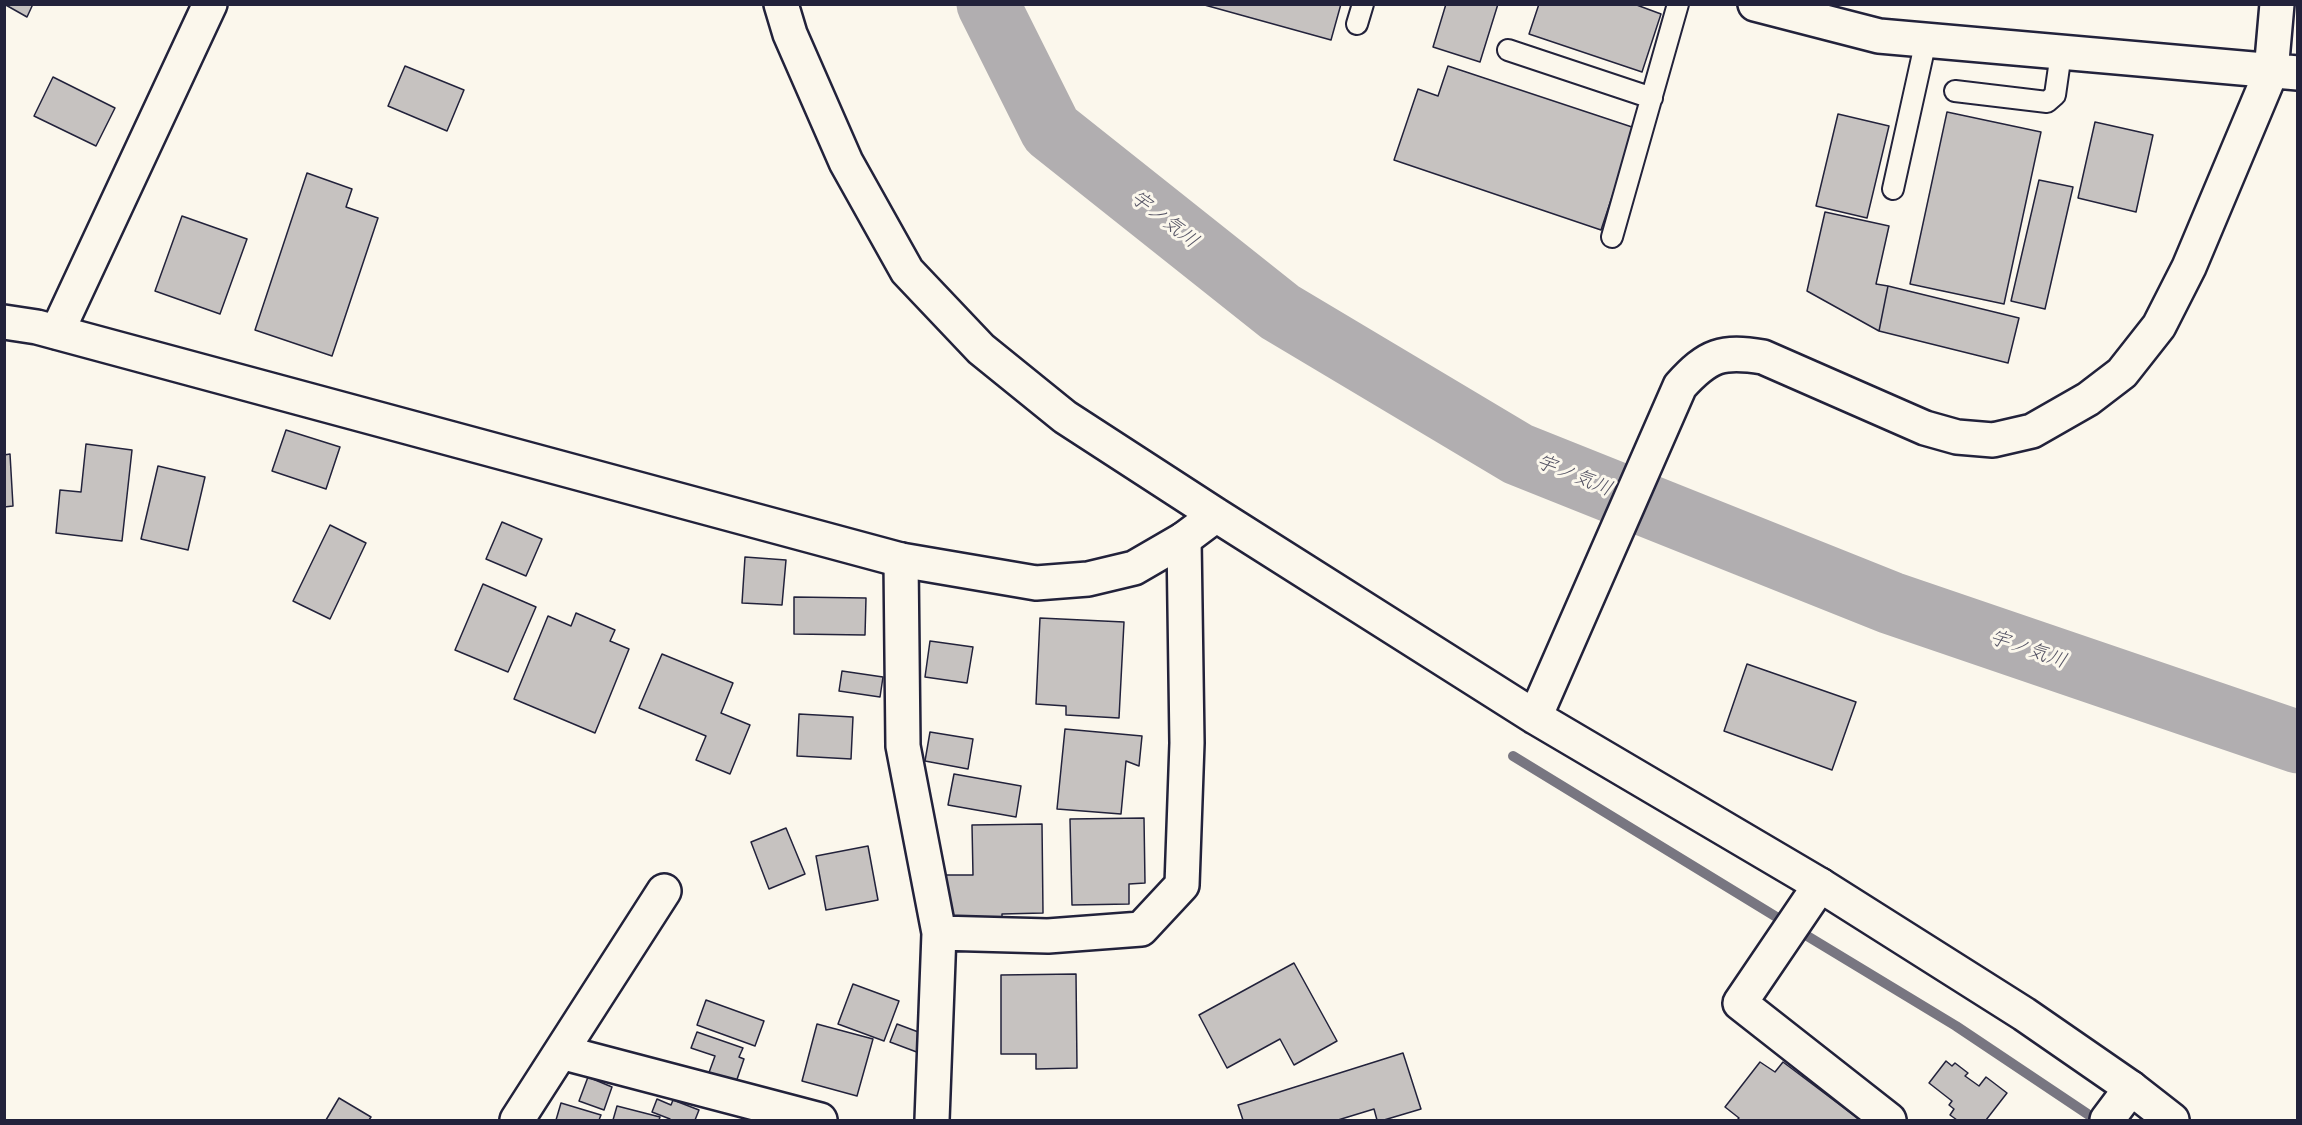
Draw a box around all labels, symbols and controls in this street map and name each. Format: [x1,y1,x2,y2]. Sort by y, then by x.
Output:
water label: 宇ノ気川 [1125,186,1203,254]
water label: 宇ノ気川 [1532,450,1616,502]
water label: 宇ノ気川 [1986,626,2070,674]

